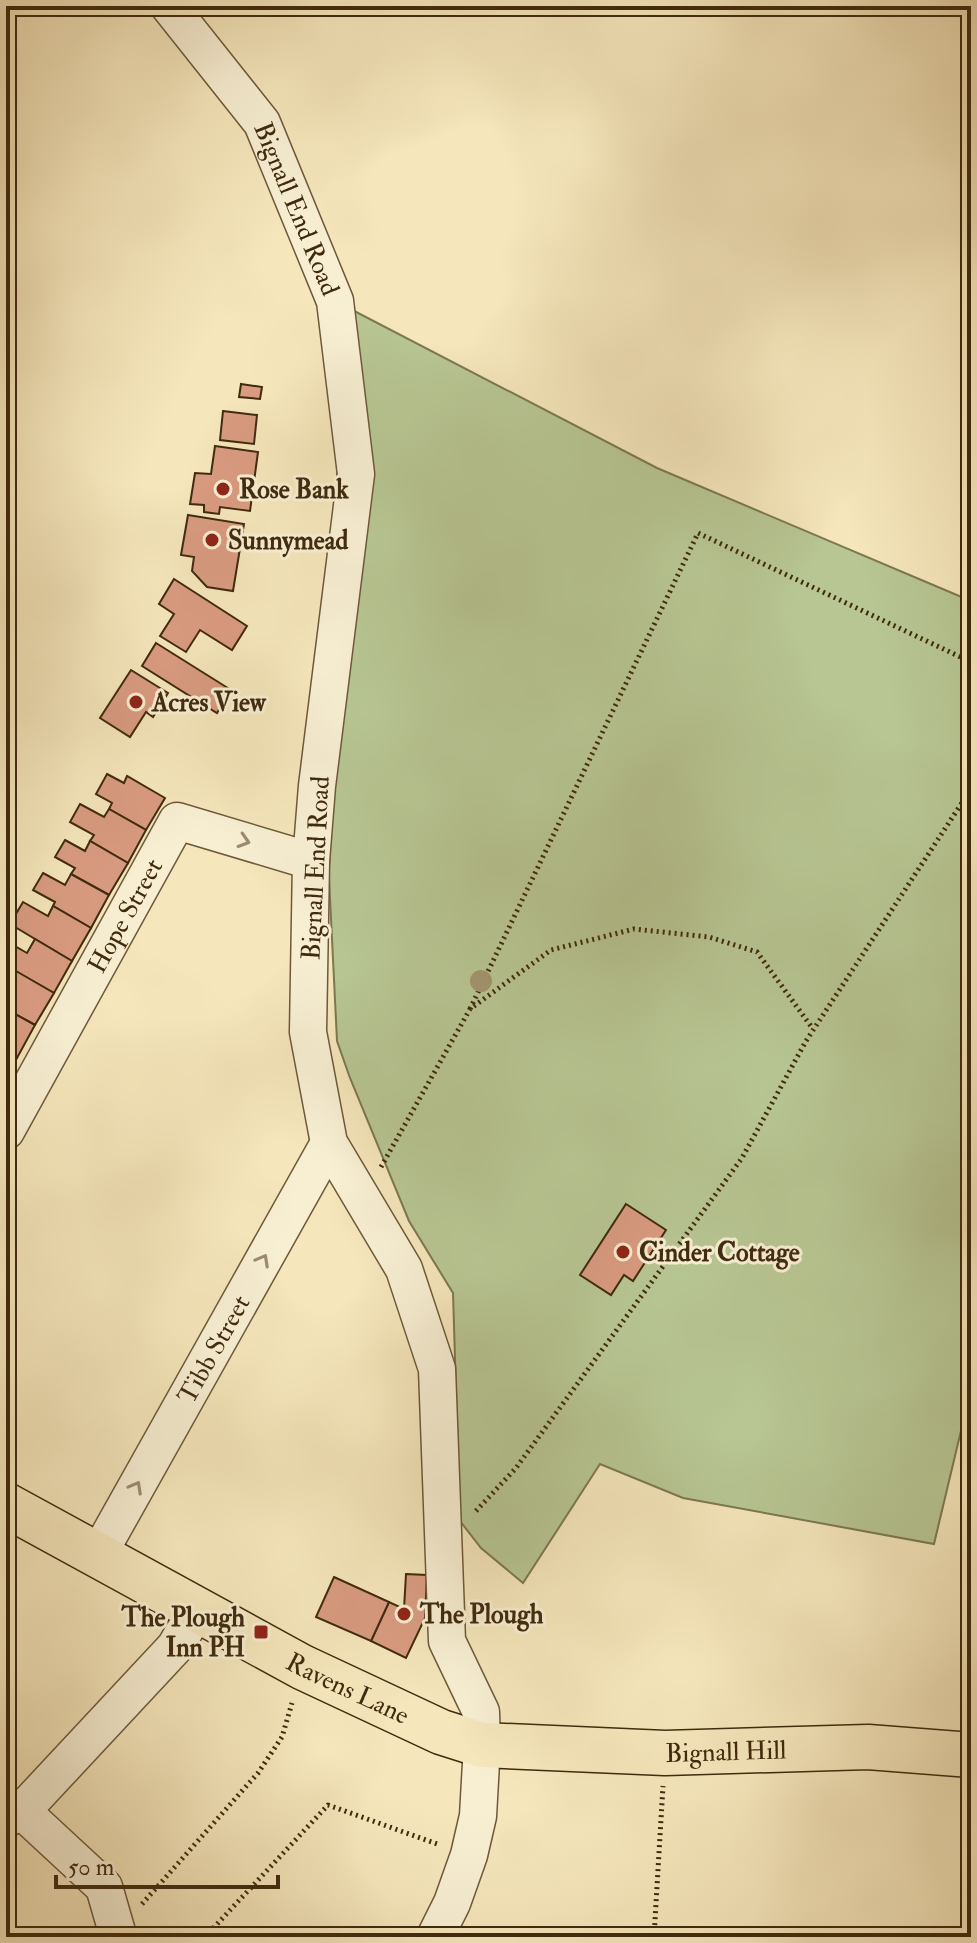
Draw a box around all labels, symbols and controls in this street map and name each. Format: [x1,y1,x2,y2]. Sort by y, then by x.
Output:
street label: Bignall End Road [246,118,346,301]
place label: Rose Bank [239,474,349,506]
marker: Rose Bank [214,480,232,498]
place label: Sunnymead [228,525,348,558]
marker: Sunnymead [203,531,221,549]
place label: Acres View [151,687,267,719]
marker: Acres View [127,693,145,711]
street label: Bignall End Road [295,775,337,961]
one-way arrow [237,832,250,848]
street label: Hope Street [81,853,170,979]
place label: Cinder Cottage [639,1237,800,1270]
marker: Cinder Cottage [614,1243,632,1261]
one-way arrow [253,1254,269,1269]
street label: Tibb Street [171,1290,257,1410]
one-way arrow [126,1481,142,1496]
place label: The Plough [419,1599,544,1632]
place label: The Plough Inn PH [121,1602,245,1664]
marker: The Plough [395,1605,413,1623]
marker: The Plough Inn PH [252,1623,270,1641]
street label: Ravens Lane [280,1646,414,1732]
street label: Bignall Hill [665,1734,787,1770]
scale bar [56,1839,278,1889]
text: 50 m [68,1852,115,1883]

